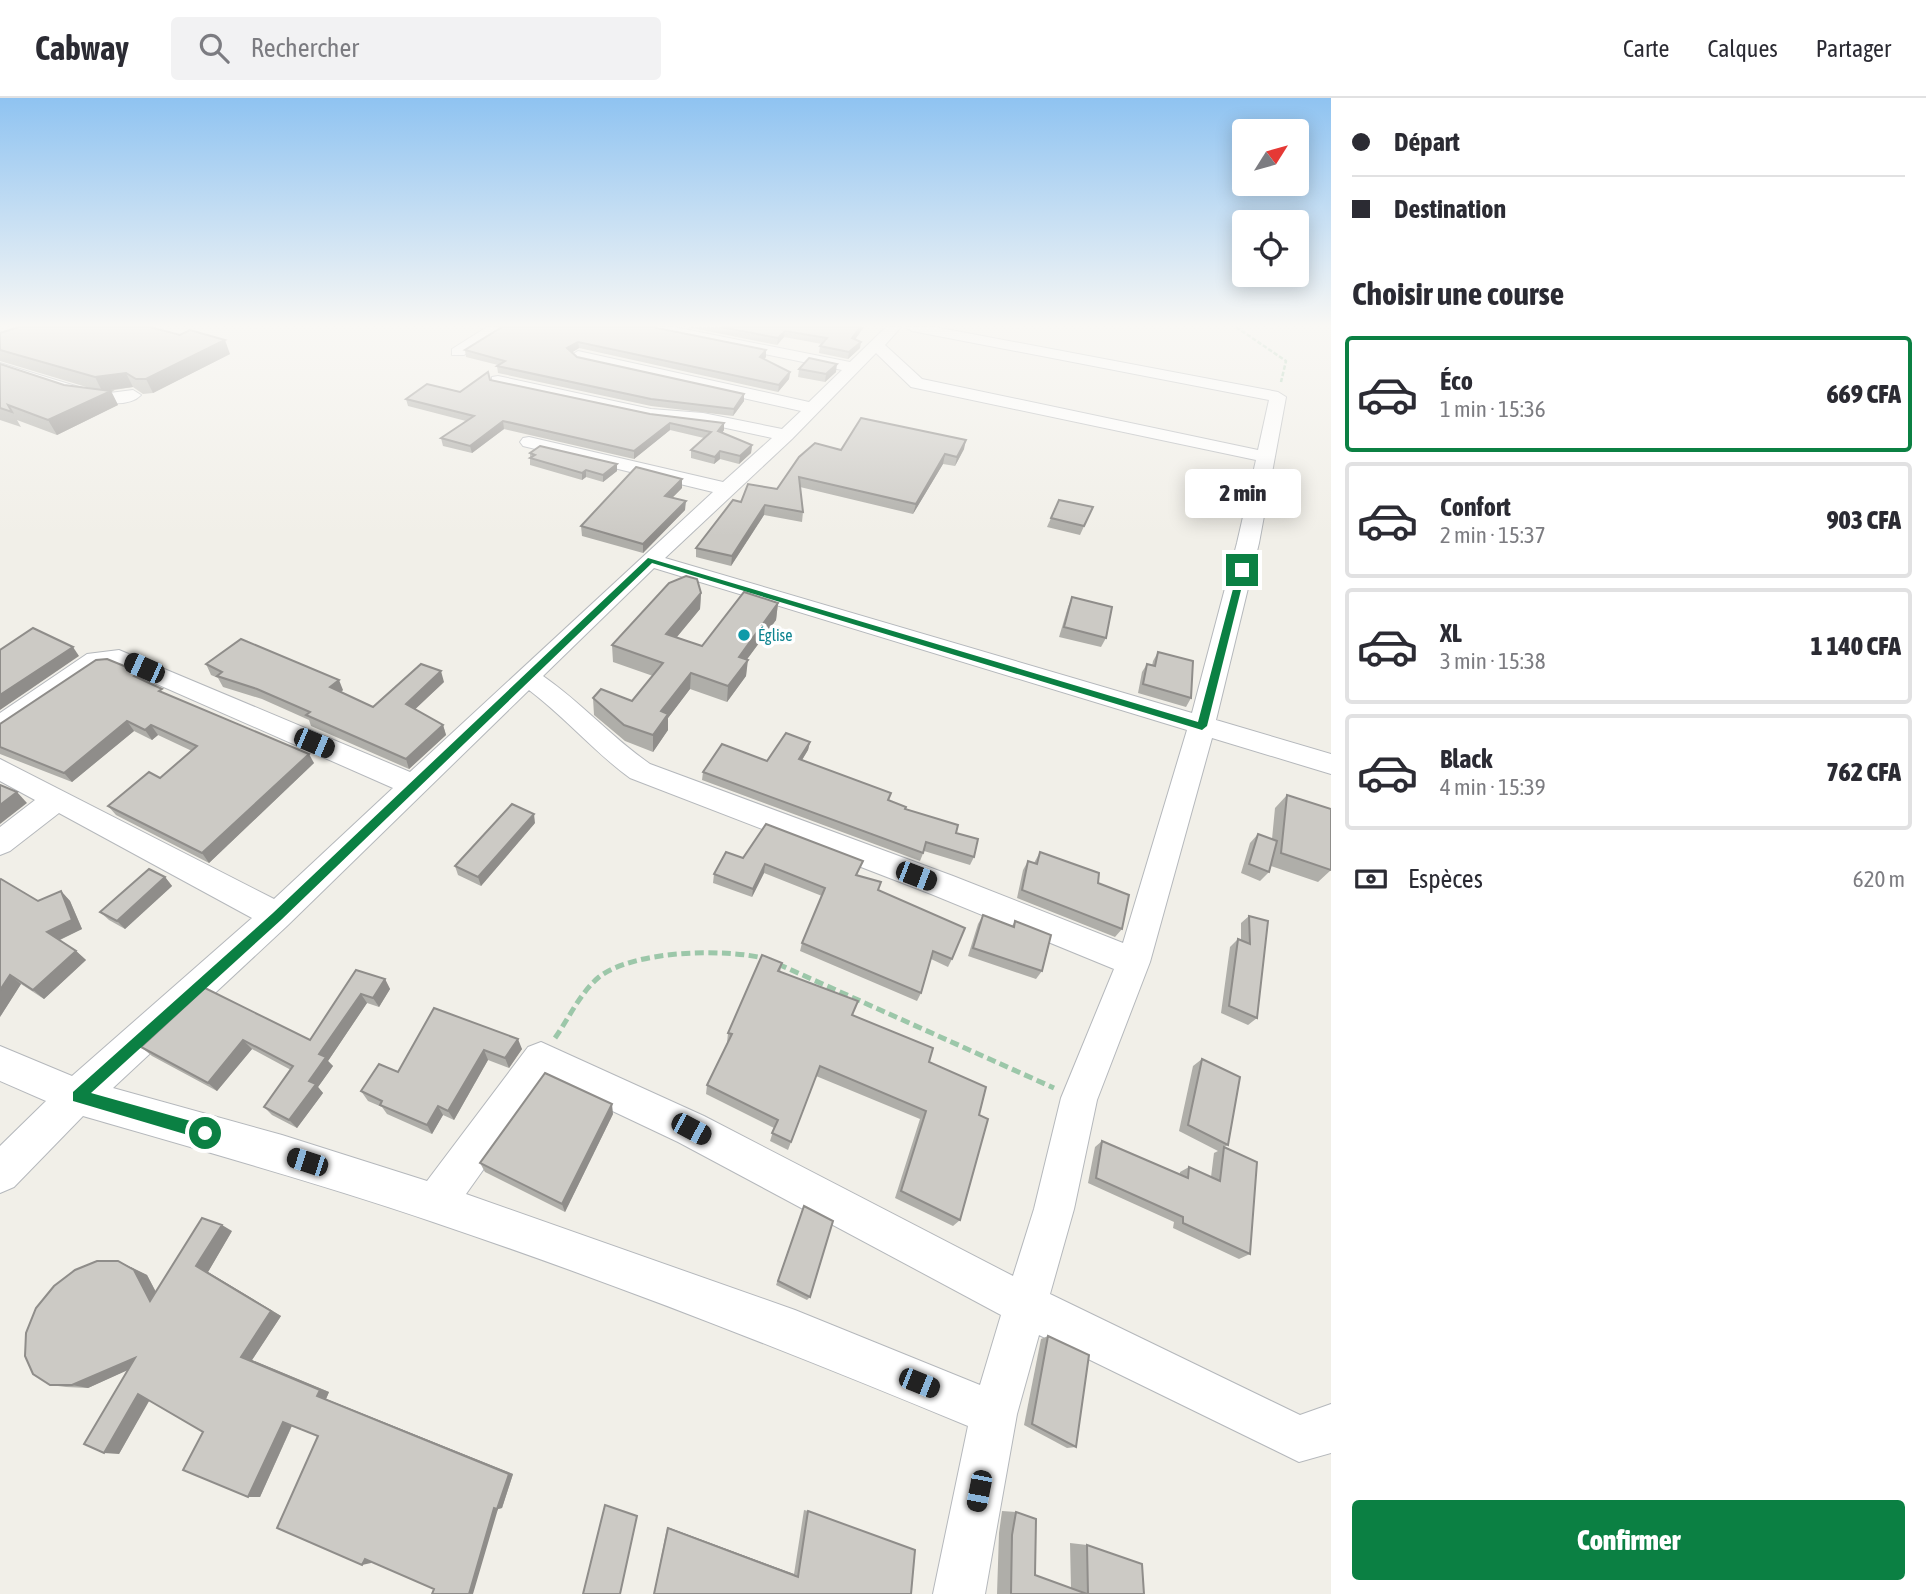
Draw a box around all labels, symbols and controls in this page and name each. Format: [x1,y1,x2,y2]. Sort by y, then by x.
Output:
search box [171,17,661,80]
text: Cabway [35,29,129,67]
icon: search [195,29,233,67]
text: Rechercher [251,33,359,63]
text: Carte [1623,35,1669,62]
text: Calques [1707,35,1778,62]
text: Partager [1816,35,1891,62]
north arrow [1232,119,1309,196]
map controls [1232,119,1309,287]
text: Départ [1394,127,1460,157]
text: Destination [1394,194,1506,224]
button: locate [1232,210,1309,287]
text: Choisir une course [1352,275,1564,312]
icon: car [1356,363,1419,426]
text: Éco [1440,366,1473,396]
text: 669 CFA [1826,379,1901,409]
text: 1 min · 15:36 [1440,396,1546,422]
callout: 2 min [1184,468,1300,518]
text: 2 min [1220,480,1266,506]
icon: car [1356,489,1419,552]
text: Confort [1440,492,1511,522]
text: 903 CFA [1826,505,1901,535]
text: 2 min · 15:37 [1440,522,1546,548]
route end [1226,554,1258,586]
icon: car [1356,615,1419,678]
text: XL [1440,618,1462,648]
place label: Église [758,626,793,645]
marker: Église [736,627,752,643]
text: 1 140 CFA [1811,631,1901,661]
text: 3 min · 15:38 [1440,648,1546,674]
car [121,650,168,686]
car [291,725,338,761]
icon: car [1356,741,1419,804]
text: Black [1440,744,1492,774]
text: 762 CFA [1826,757,1901,787]
text: 4 min · 15:39 [1440,774,1546,800]
car [893,859,940,893]
icon: cash [1352,860,1390,898]
text: Espèces [1408,864,1483,894]
text: 620 m [1853,866,1905,892]
car [668,1110,715,1148]
route start [189,1117,221,1149]
car [284,1146,331,1178]
car [896,1365,943,1401]
car [965,1468,994,1514]
button: Confirmer [1352,1500,1905,1580]

